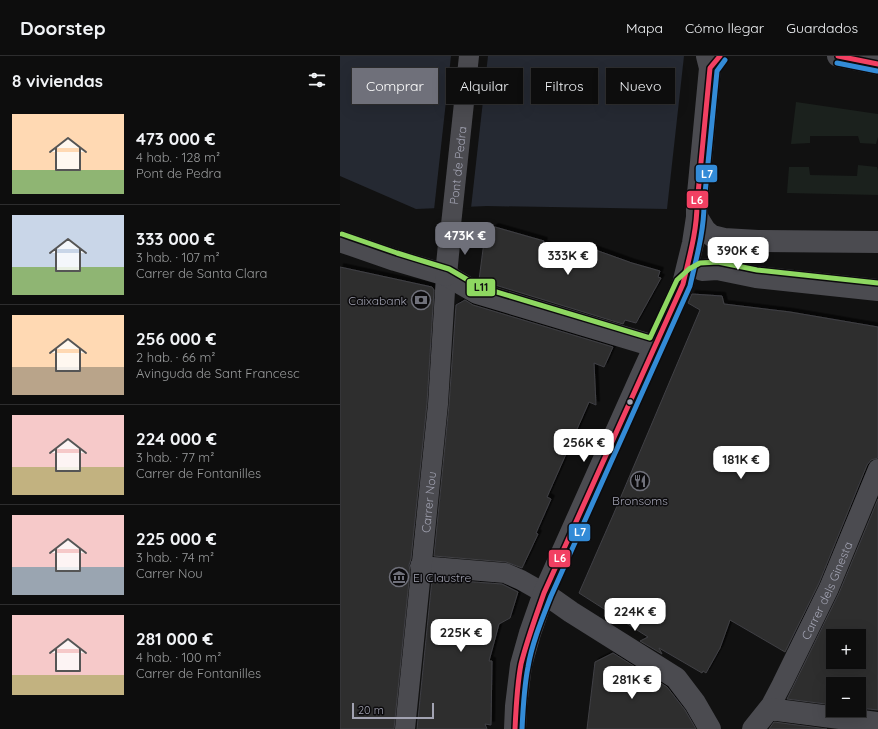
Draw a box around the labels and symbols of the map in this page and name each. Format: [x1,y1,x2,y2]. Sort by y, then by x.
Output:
street label: Pont de Pedra [446,125,469,205]
line badge: L7 [695,164,718,183]
text: L7 [701,167,713,181]
line badge: L6 [686,190,709,209]
text: L6 [691,193,703,207]
pin: 473K € [432,222,498,256]
pin: 390K € [705,237,771,271]
pin: 333K € [535,242,601,276]
line badge: L11 [466,278,496,297]
text: L11 [474,280,488,294]
bank icon: Caixabank [410,289,432,311]
place label: Caixabank [348,293,407,308]
unlabelled marker [625,397,635,407]
pin: 256K € [551,429,617,463]
pin: 181K € [708,446,774,480]
restaurant icon: Bronsoms [629,470,651,492]
street label: Carrer Nou [417,471,439,534]
place label: Bronsoms [612,493,668,508]
line badge: L7 [568,523,591,542]
text: L7 [574,525,586,539]
street label: Carrer dels Ginesta [798,539,855,642]
line badge: L6 [548,549,571,568]
text: L6 [554,551,566,565]
museum icon: El Claustre [388,566,410,588]
place label: El Claustre [413,570,471,585]
pin: 224K € [602,598,668,632]
pin: 225K € [428,619,494,653]
pin: 281K € [599,666,665,700]
scale bar [352,701,434,720]

